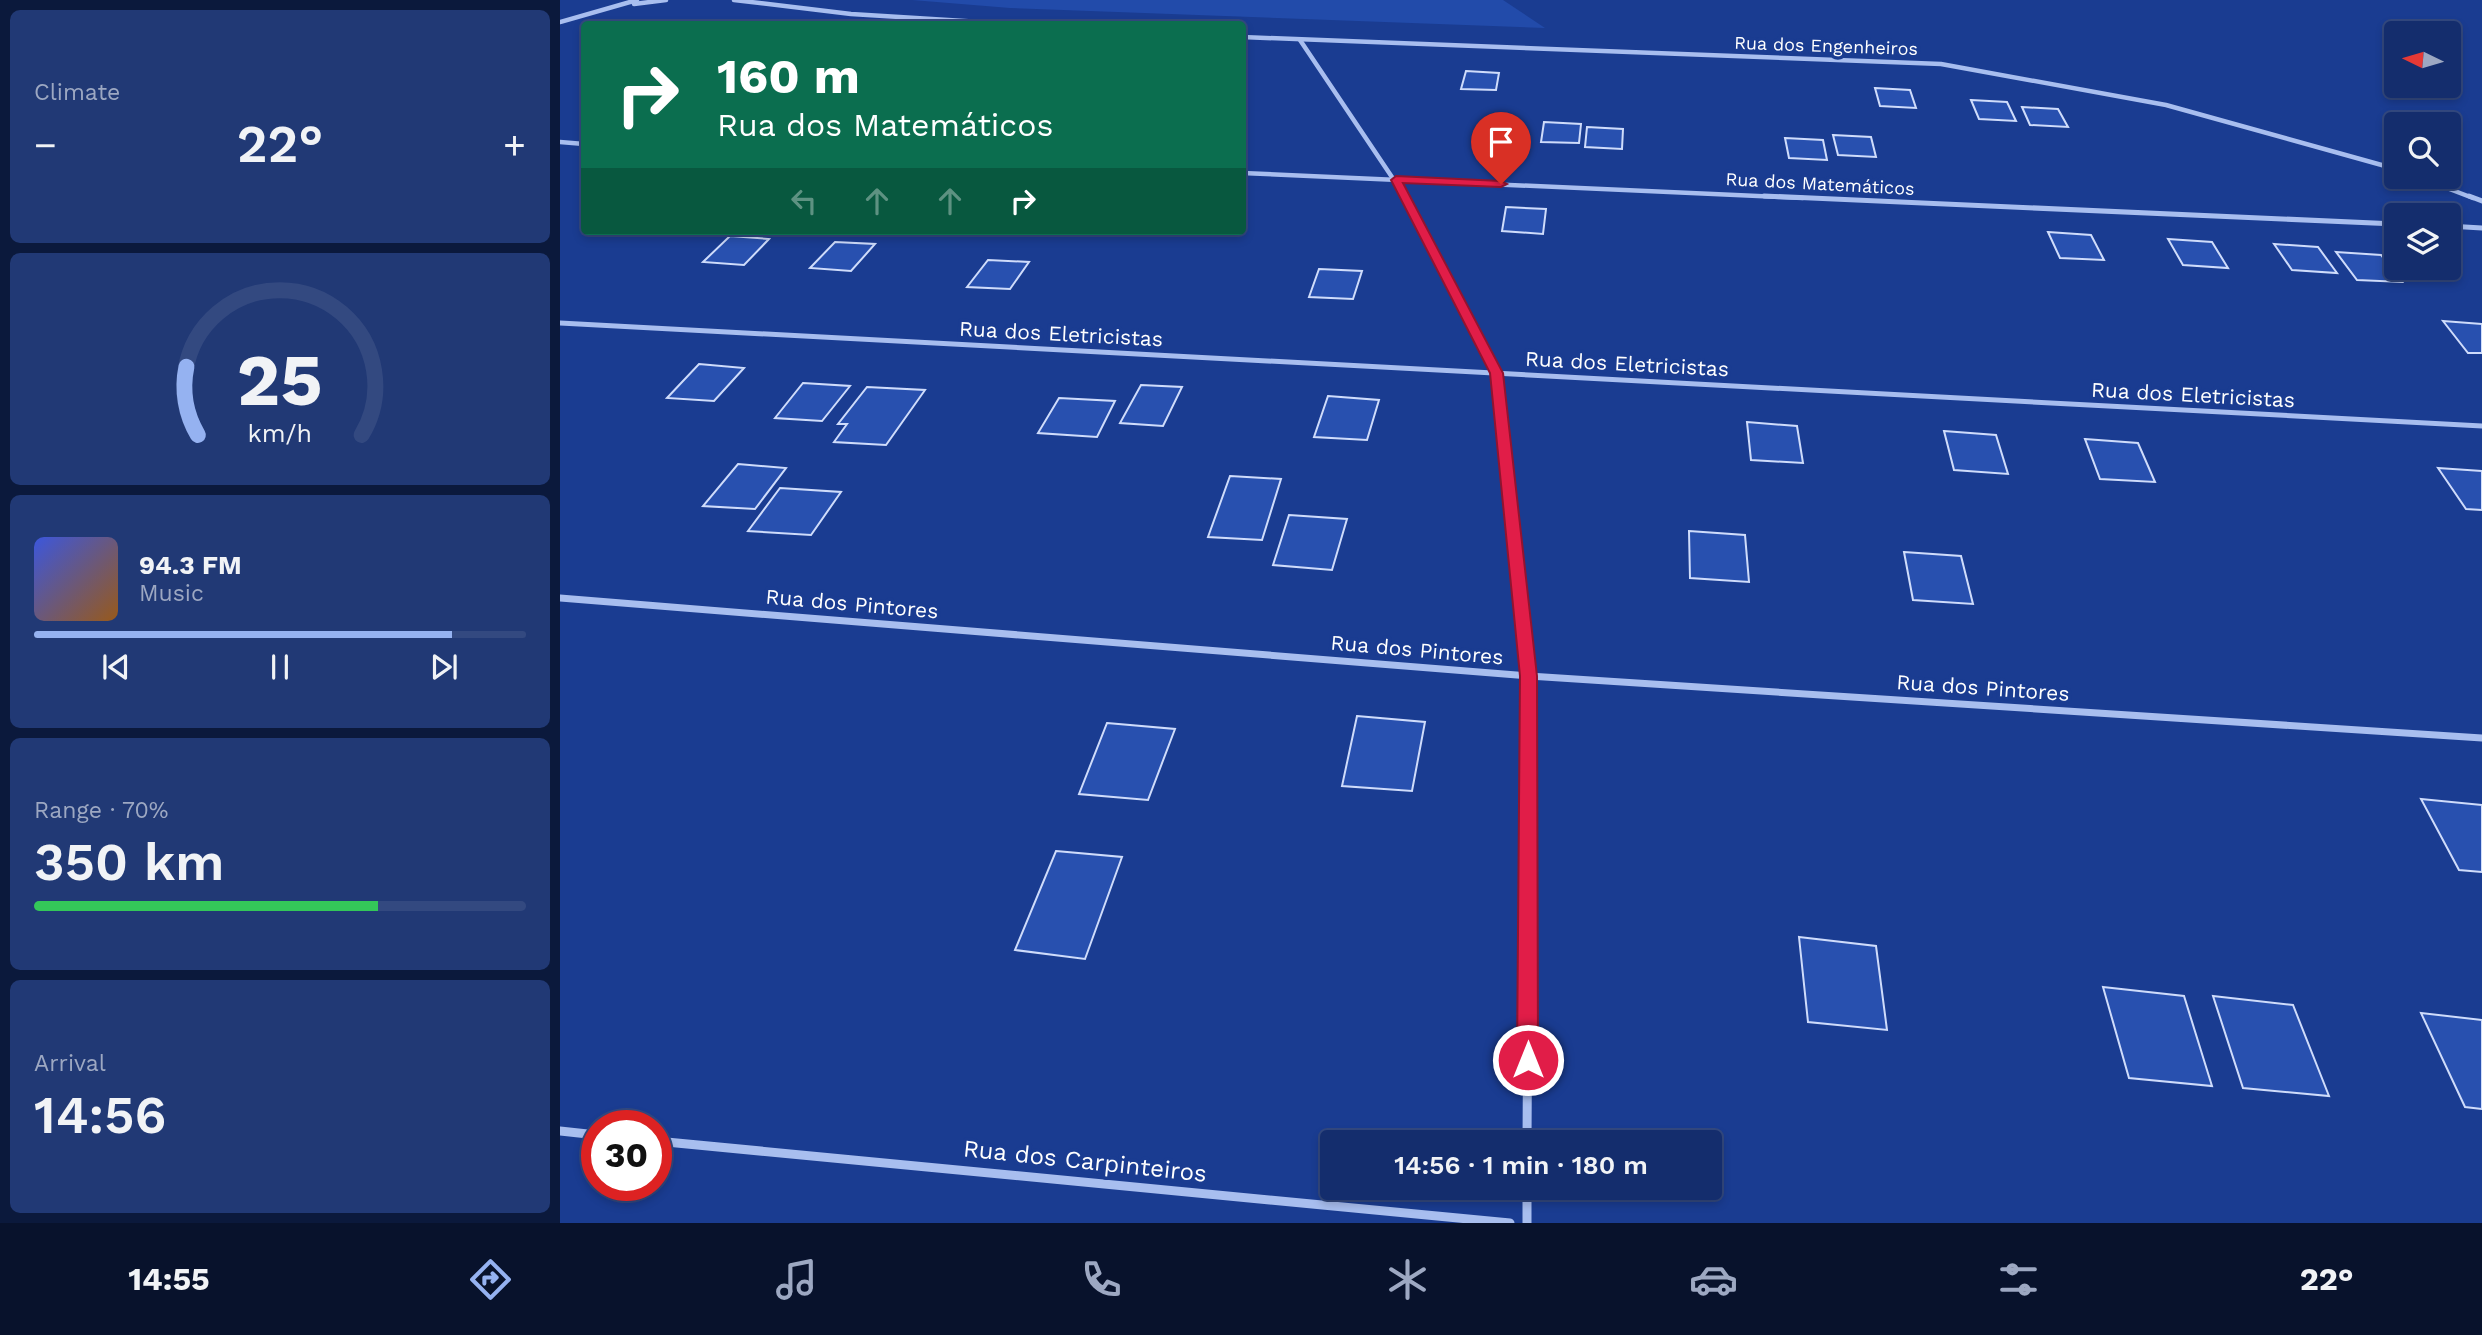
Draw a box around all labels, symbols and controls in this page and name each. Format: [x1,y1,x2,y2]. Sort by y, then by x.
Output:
north arrow [2384,21,2460,98]
map controls [2384,21,2461,280]
street label: Rua dos Engenheiros [1734,32,1918,59]
text: 160 m [717,47,860,105]
icon: right [602,49,693,140]
text: Climate [34,79,120,106]
text: Rua dos Matemáticos [717,106,1053,144]
pin [1471,112,1531,184]
button: search [2384,112,2461,189]
text: 22° [237,114,323,175]
text: − [34,123,57,167]
text: + [503,123,526,167]
icon: arrive [1482,123,1520,161]
street label: Rua dos Matemáticos [1725,168,1915,199]
icon: left [785,182,823,220]
icon: ahead [858,182,896,220]
icon: ahead [931,182,969,220]
icon: right [1004,182,1042,220]
button: layers [2384,203,2461,280]
street label: Rua dos Eletricistas [959,316,1164,351]
text: 25 [237,337,323,423]
street label: Rua dos Eletricistas [1525,346,1730,381]
street label: Rua dos Eletricistas [2091,377,2296,412]
text: km/h [248,419,312,448]
text: 94.3 FM [139,550,242,580]
text: Music [139,580,204,607]
street label: Rua dos Pintores [765,583,939,624]
street label: Rua dos Pintores [1330,629,1504,670]
icon: previous [97,648,135,686]
icon: pause [261,648,299,686]
icon: next [425,648,463,686]
street label: Rua dos Pintores [1896,669,2070,706]
text: Range · 70% [34,797,168,824]
text: 350 km [34,832,224,893]
position arrow [1491,1023,1565,1097]
text: Arrival [34,1050,106,1077]
text: 14:56 [34,1085,166,1146]
speed limit sign: 30 [581,1110,672,1201]
street label: Rua dos Carpinteiros [962,1134,1208,1188]
text: 14:56 · 1 min · 180 m [1394,1150,1648,1180]
icon: directions [466,1255,515,1304]
icon: music [772,1255,821,1304]
icon: phone [1077,1255,1126,1304]
icon: climate [1383,1255,1432,1304]
icon: car [1689,1255,1738,1304]
icon: filters [1994,1255,2043,1304]
text: 14:55 [128,1260,210,1298]
text: 22° [2300,1260,2354,1298]

